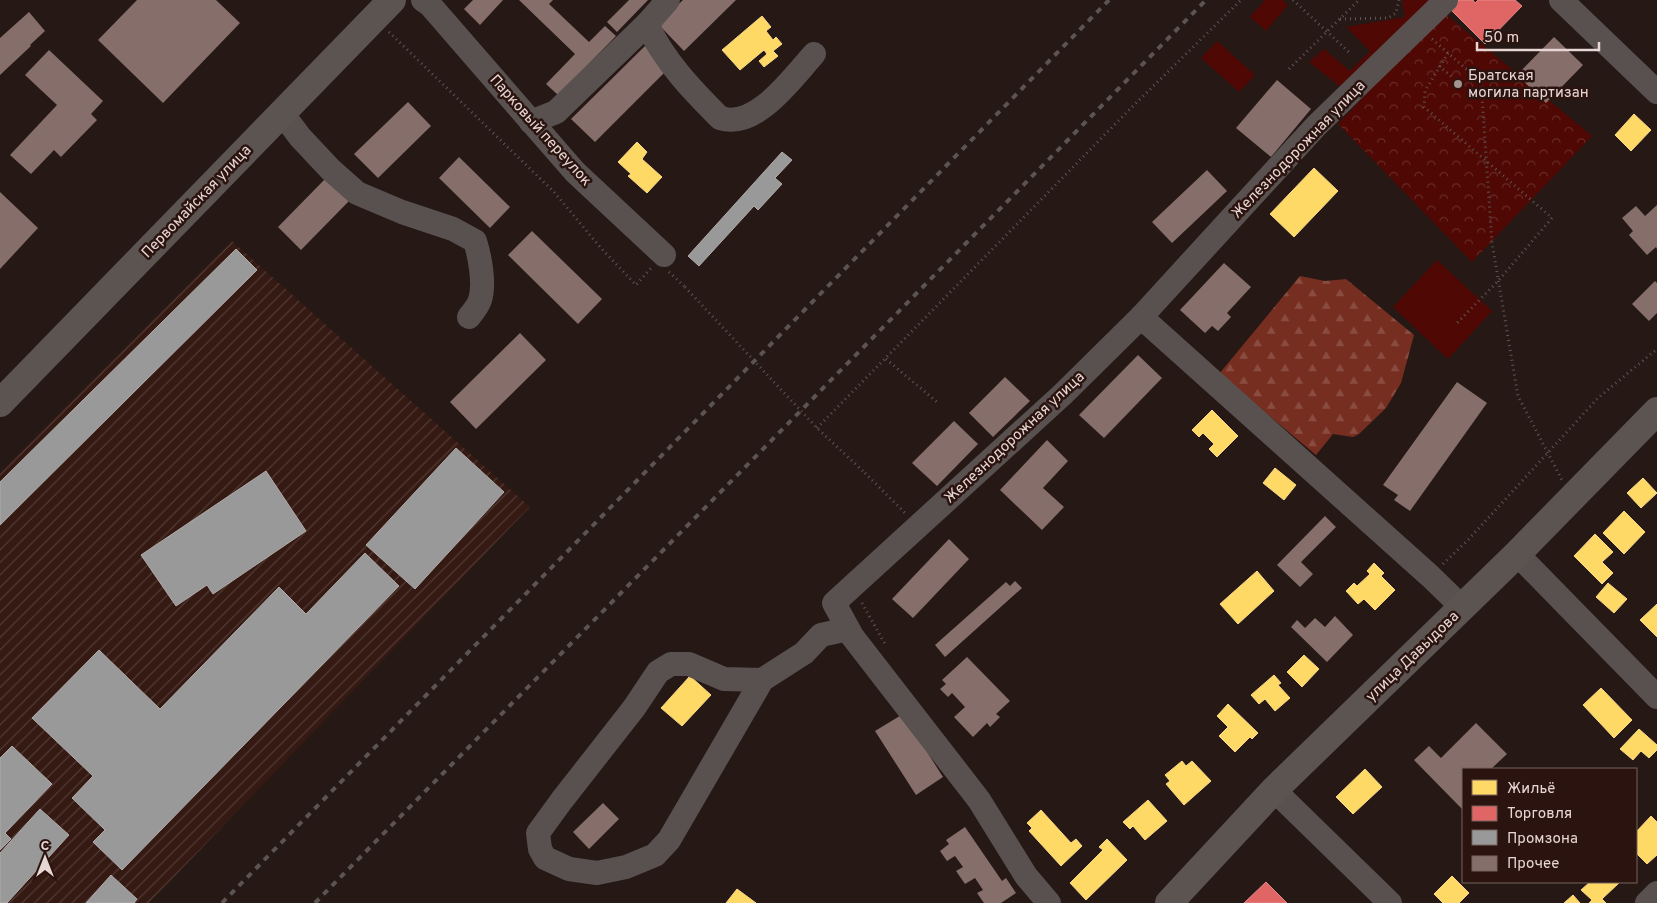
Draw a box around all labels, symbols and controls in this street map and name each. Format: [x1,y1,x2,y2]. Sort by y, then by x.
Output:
scale bar [1477,20,1600,52]
text: 50 m [1484,29,1519,48]
place label: Братская могила партизан [1468,67,1589,103]
street label: Парковый переулок [485,71,595,191]
street label: Железнодорожная улица [1228,77,1370,223]
marker: Братская могила партизан [1452,78,1464,90]
street label: Первомайская улица [138,141,256,263]
street label: Железнодорожная улица [941,368,1089,508]
street label: улица Давыдова [1362,608,1464,706]
legend [1462,768,1637,883]
text: Жильё [1507,780,1555,799]
text: Торговля [1507,805,1572,824]
text: Промзона [1507,830,1578,849]
north arrow [20,833,70,883]
text: С [41,838,50,855]
text: Прочее [1507,855,1559,874]

